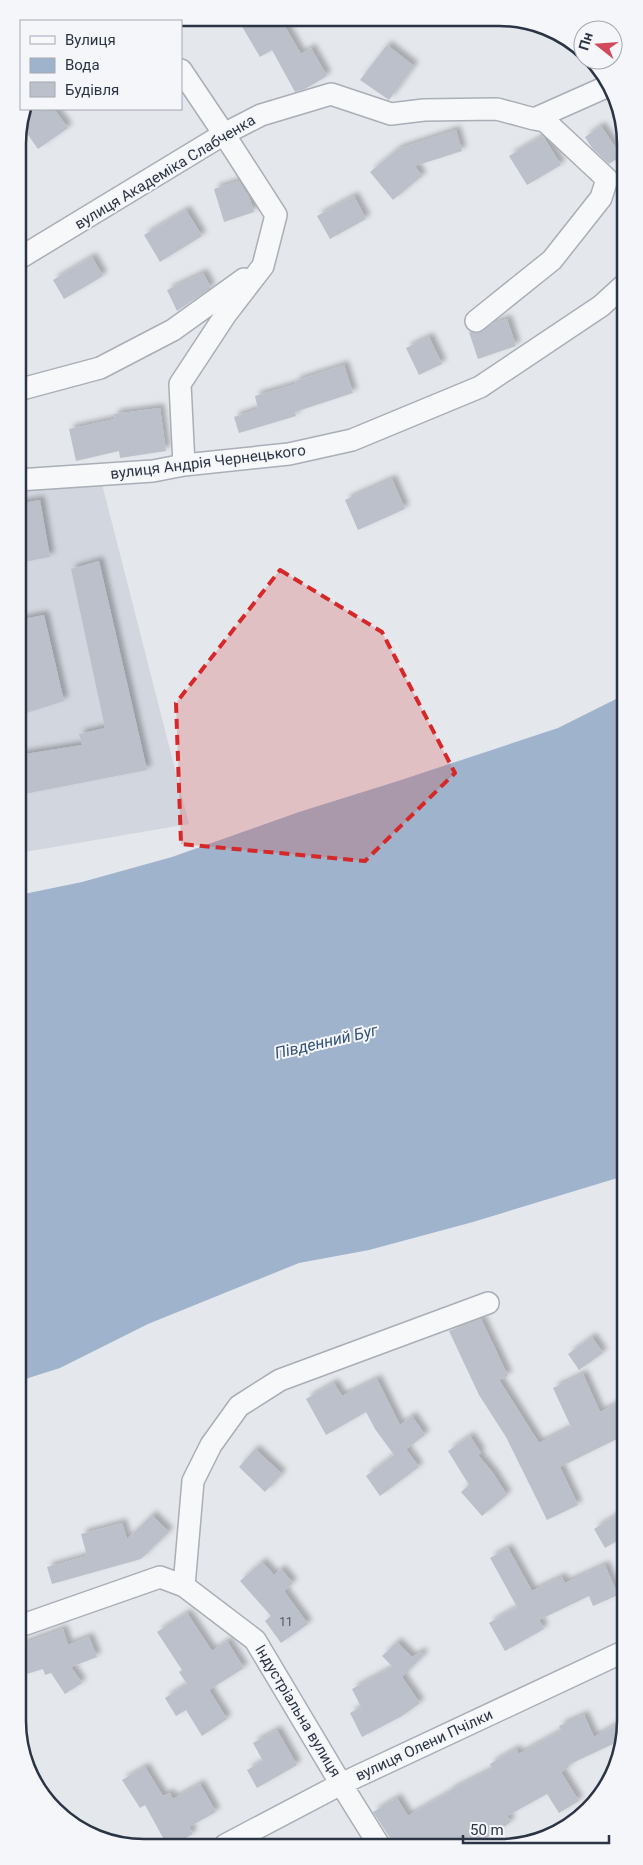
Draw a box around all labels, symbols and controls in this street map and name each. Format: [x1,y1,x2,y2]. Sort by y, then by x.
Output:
legend [20,20,182,110]
north arrow [573,20,623,70]
text: Пн [575,30,596,52]
text: Вулиця [65,31,116,49]
text: Вода [65,56,100,74]
text: Будівля [65,81,119,99]
street label: вулиця Академіка Слабченка [72,111,258,233]
street label: вулиця Андрія Чернецького [109,441,307,483]
water label: Південний Буг [273,1020,381,1063]
house number: 11 [279,1615,293,1629]
street label: Індустріальна вулиця [251,1642,345,1780]
street label: вулиця Олени Пчілки [352,1705,496,1785]
scale bar [463,1812,609,1844]
text: 50 m [470,1821,504,1839]

